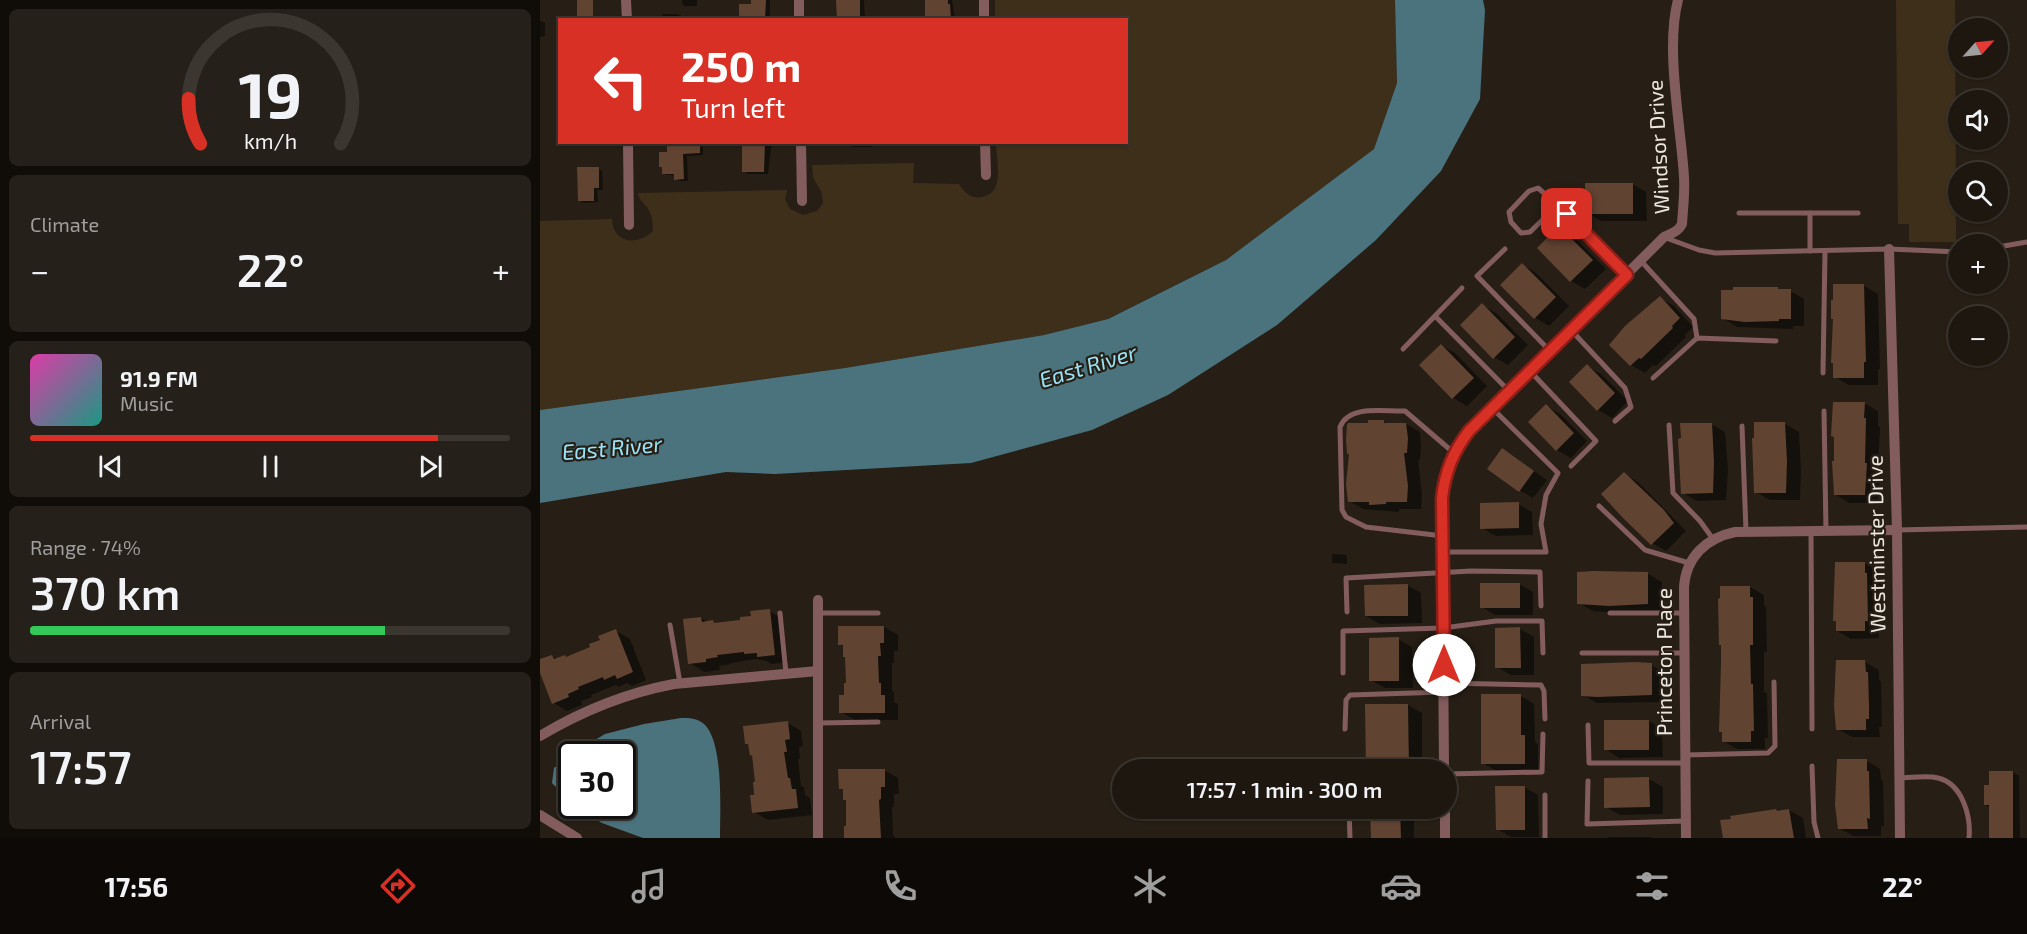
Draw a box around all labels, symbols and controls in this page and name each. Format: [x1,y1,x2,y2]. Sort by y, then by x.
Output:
north arrow [1948,18,2008,78]
map controls [1948,18,2008,366]
text: 250 m [681,40,801,90]
icon: left [582,42,660,120]
text: 19 [238,57,302,132]
street label: Windsor Drive [1642,79,1674,215]
button: sound [1948,90,2008,150]
text: Turn left [681,91,785,123]
text: km/h [243,129,297,154]
button: search [1948,162,2008,222]
pin [1541,188,1592,239]
icon: arrive [1550,197,1583,230]
text: Climate [30,212,99,236]
button: + [1948,234,2008,294]
text: 22° [237,242,304,296]
text: − [30,250,49,290]
text: + [492,250,510,290]
button: − [1948,306,2008,366]
water label: East River [1036,338,1141,392]
text: 91.9 FM [120,365,198,391]
text: Music [120,391,174,415]
water label: East River [561,430,664,464]
icon: previous [94,450,127,483]
icon: pause [254,450,287,483]
icon: next [414,450,447,483]
street label: Westminster Drive [1861,455,1890,633]
text: Range · 74% [30,535,141,559]
text: 370 km [30,565,180,619]
street label: Princeton Place [1651,588,1676,736]
position arrow [1412,633,1476,697]
text: Arrival [30,709,91,733]
text: 17:57 [30,739,131,793]
speed limit sign: 30 [558,741,636,819]
text: 17:57 · 1 min · 300 m [1187,776,1382,802]
icon: directions [377,865,419,907]
icon: music [628,865,670,907]
icon: phone [879,865,921,907]
icon: climate [1129,865,1171,907]
icon: car [1380,865,1422,907]
icon: filters [1631,865,1673,907]
text: 17:56 [104,870,168,902]
text: 22° [1882,870,1923,902]

